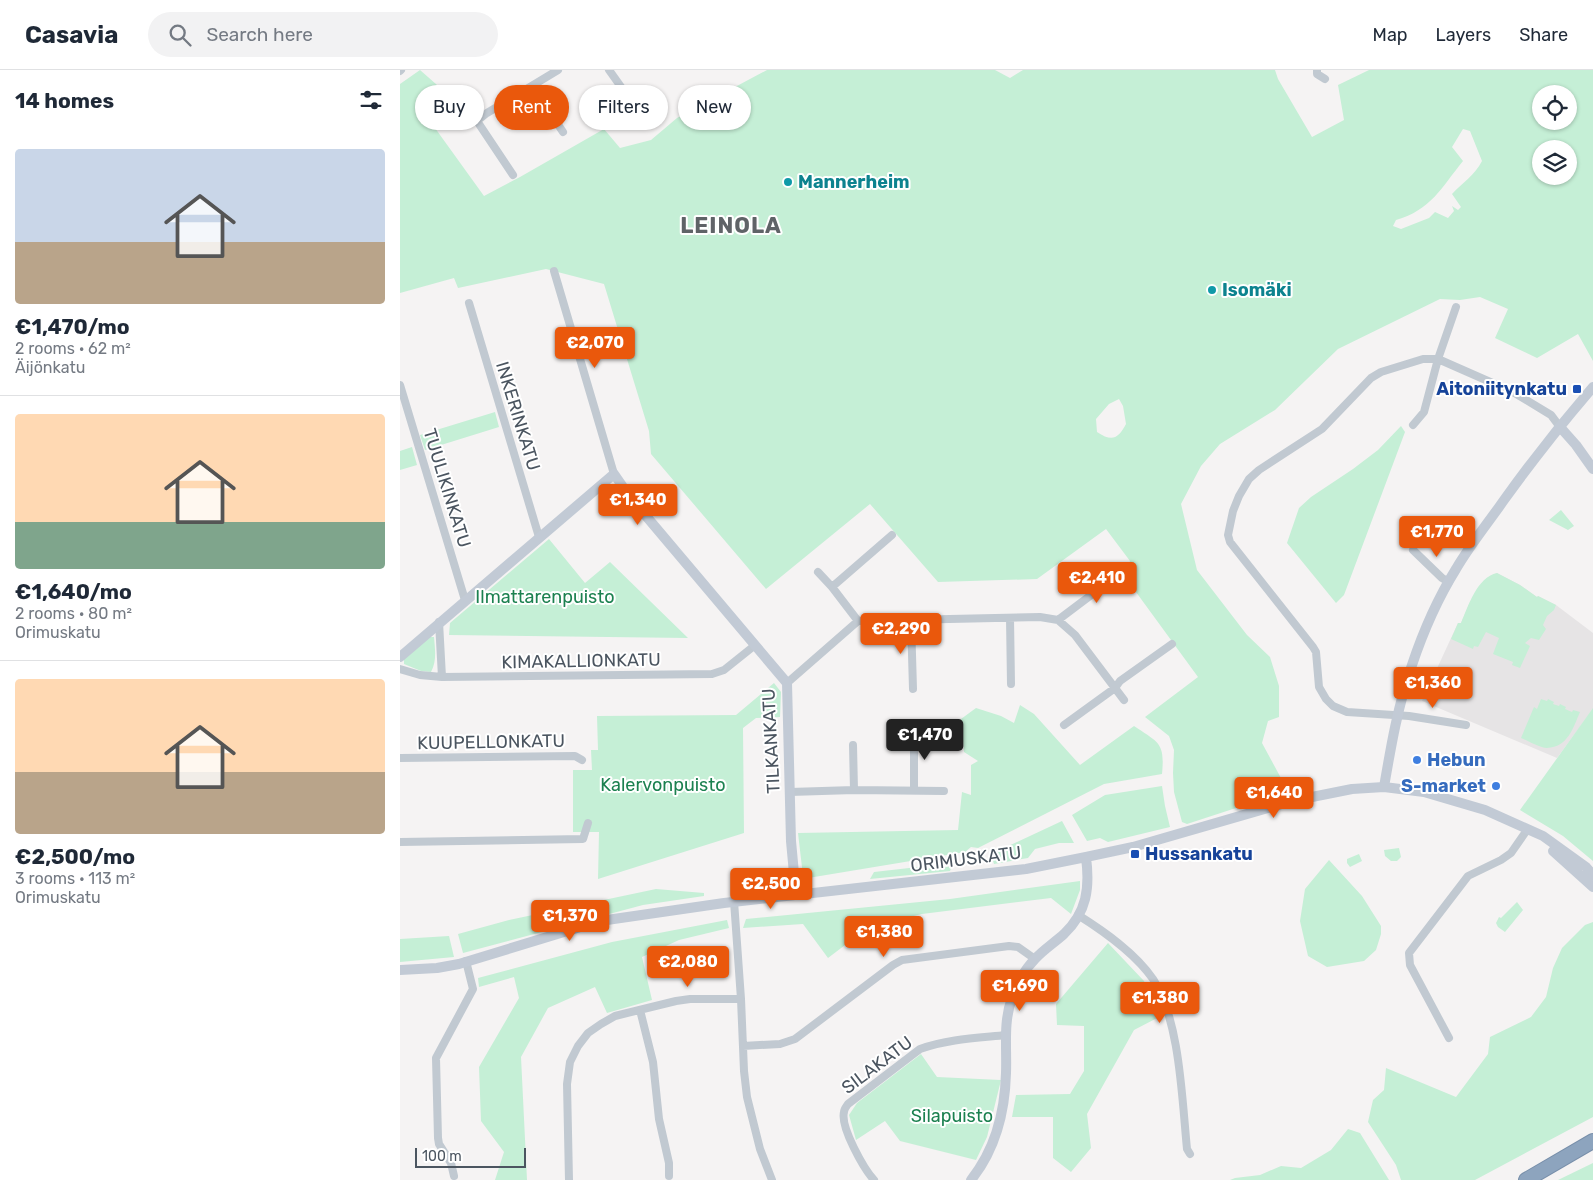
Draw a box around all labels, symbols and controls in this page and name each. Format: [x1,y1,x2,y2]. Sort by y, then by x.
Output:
search box [148,12,498,57]
text: Casavia [25,21,118,49]
icon: search [166,21,194,49]
text: Search here [206,23,313,46]
text: Map [1373,24,1408,46]
text: Layers [1436,24,1491,46]
text: Share [1519,24,1568,46]
chip: Buy [415,85,484,130]
chip: Rent [494,85,569,130]
chip: Filters [579,85,668,130]
chip: New [678,85,751,130]
map controls [1532,85,1577,185]
button: locate [1532,85,1577,130]
icon: filters [357,86,385,114]
text: 14 homes [15,88,114,113]
button: layers [1532,140,1577,185]
place label: Mannerheim [798,171,910,193]
marker: Mannerheim [782,176,794,188]
icon: home [155,181,245,271]
district label: LEINOLA [680,212,782,239]
place label: Isomäki [1222,279,1292,301]
marker: Isomäki [1206,284,1218,296]
text: €1,470/mo [15,314,130,339]
pin: €2,070 [554,326,636,369]
text: €2,070 [566,333,624,352]
text: 2 rooms · 62 m² [15,339,131,358]
text: Äijönkatu [15,358,85,377]
street label: INKERINKATU [491,359,545,473]
place label: Aitoniitynkatu [1436,378,1567,400]
marker: Aitoniitynkatu [1571,383,1583,395]
street label: TUULIKINKATU [418,426,476,550]
icon: home [155,447,245,537]
pin: €1,340 [597,484,679,526]
text: €1,340 [609,490,667,509]
pin: €1,770 [1396,516,1478,558]
text: €1,770 [1410,522,1464,541]
pin: €2,410 [1056,562,1138,604]
text: €2,410 [1069,568,1125,587]
text: €1,640/mo [15,579,132,604]
park label: Ilmattarenpuisto [475,586,615,608]
text: 2 rooms · 80 m² [15,604,132,623]
pin: €2,290 [860,612,942,655]
text: €2,290 [872,619,930,638]
text: Orimuskatu [15,623,101,642]
street label: KIMAKALLIONKATU [501,649,661,673]
pin: €1,360 [1392,666,1474,709]
text: €1,360 [1405,673,1461,692]
street label: TILKANKATU [757,688,785,794]
icon: home [155,712,245,802]
pin: €1,470 [884,718,966,761]
text: €1,470 [897,725,953,744]
street label: KUUPELLONKATU [417,730,565,754]
place label: Hebun [1427,749,1486,771]
marker: Hebun [1411,754,1423,766]
park label: Kalervonpuisto [600,774,726,796]
place label: S-market [1401,775,1486,797]
pin: €1,640 [1233,776,1315,819]
marker: S-market [1490,780,1502,792]
text: €1,640 [1245,783,1303,802]
street label: ORIMUSKATU [909,841,1023,877]
place label: Hussankatu [1145,843,1253,865]
text: €2,500/mo [15,844,135,869]
marker: Hussankatu [1129,848,1141,860]
pin: €2,500 [730,868,812,910]
text: 3 rooms · 113 m² [15,869,135,888]
text: €2,500 [741,874,801,893]
text: Orimuskatu [15,888,101,907]
pin: €1,370 [529,900,611,942]
text: €1,370 [542,906,598,925]
pin: €1,380 [843,916,925,958]
text: €1,380 [855,922,913,941]
pin: €2,080 [647,946,729,988]
text: €2,080 [658,952,718,971]
pin: €1,690 [979,970,1061,1012]
text: €1,690 [992,976,1048,995]
pin: €1,380 [1119,982,1201,1024]
text: €1,380 [1131,988,1189,1007]
street label: SILAKATU [837,1031,917,1099]
park label: Silapuisto [911,1105,993,1127]
scale bar [415,1145,526,1168]
text: 100 m [422,1148,462,1165]

